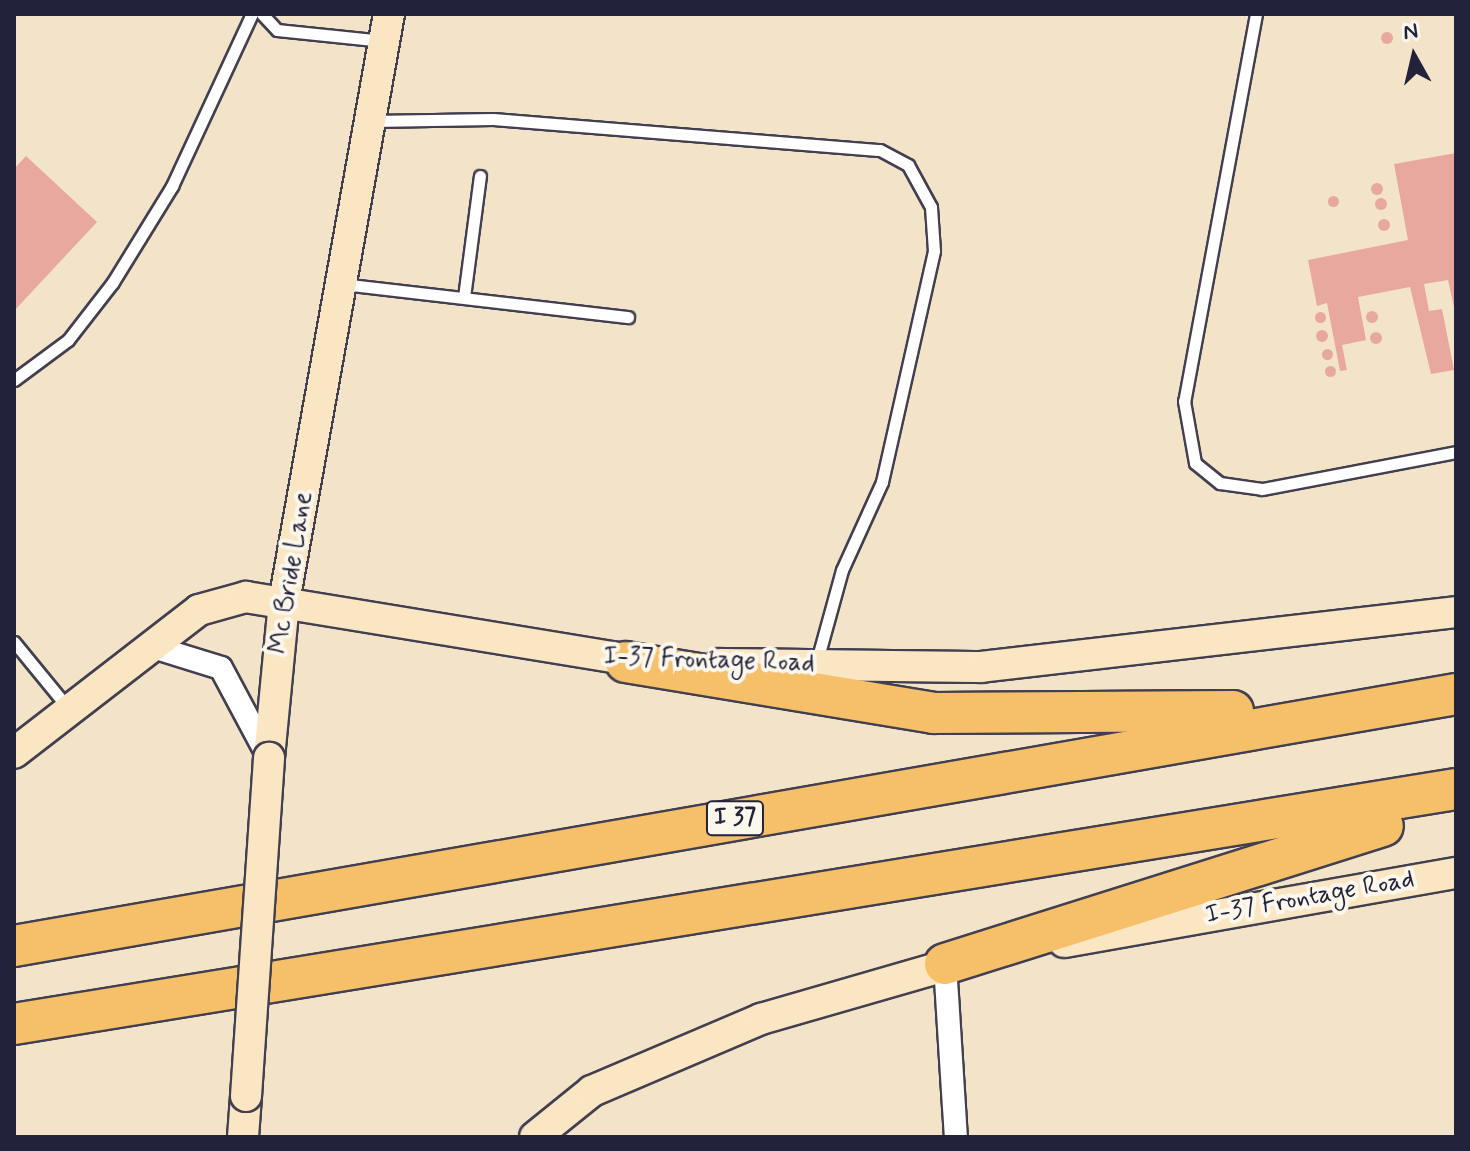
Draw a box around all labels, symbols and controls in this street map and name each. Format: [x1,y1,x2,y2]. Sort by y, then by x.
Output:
north arrow [1374,16,1454,96]
text: N [1401,17,1420,47]
street label: Mc Bride Lane [264,490,320,656]
street label: I-37 Frontage Road [603,642,815,680]
road number: I 37 [705,798,765,838]
street label: I-37 Frontage Road [1203,864,1417,932]

